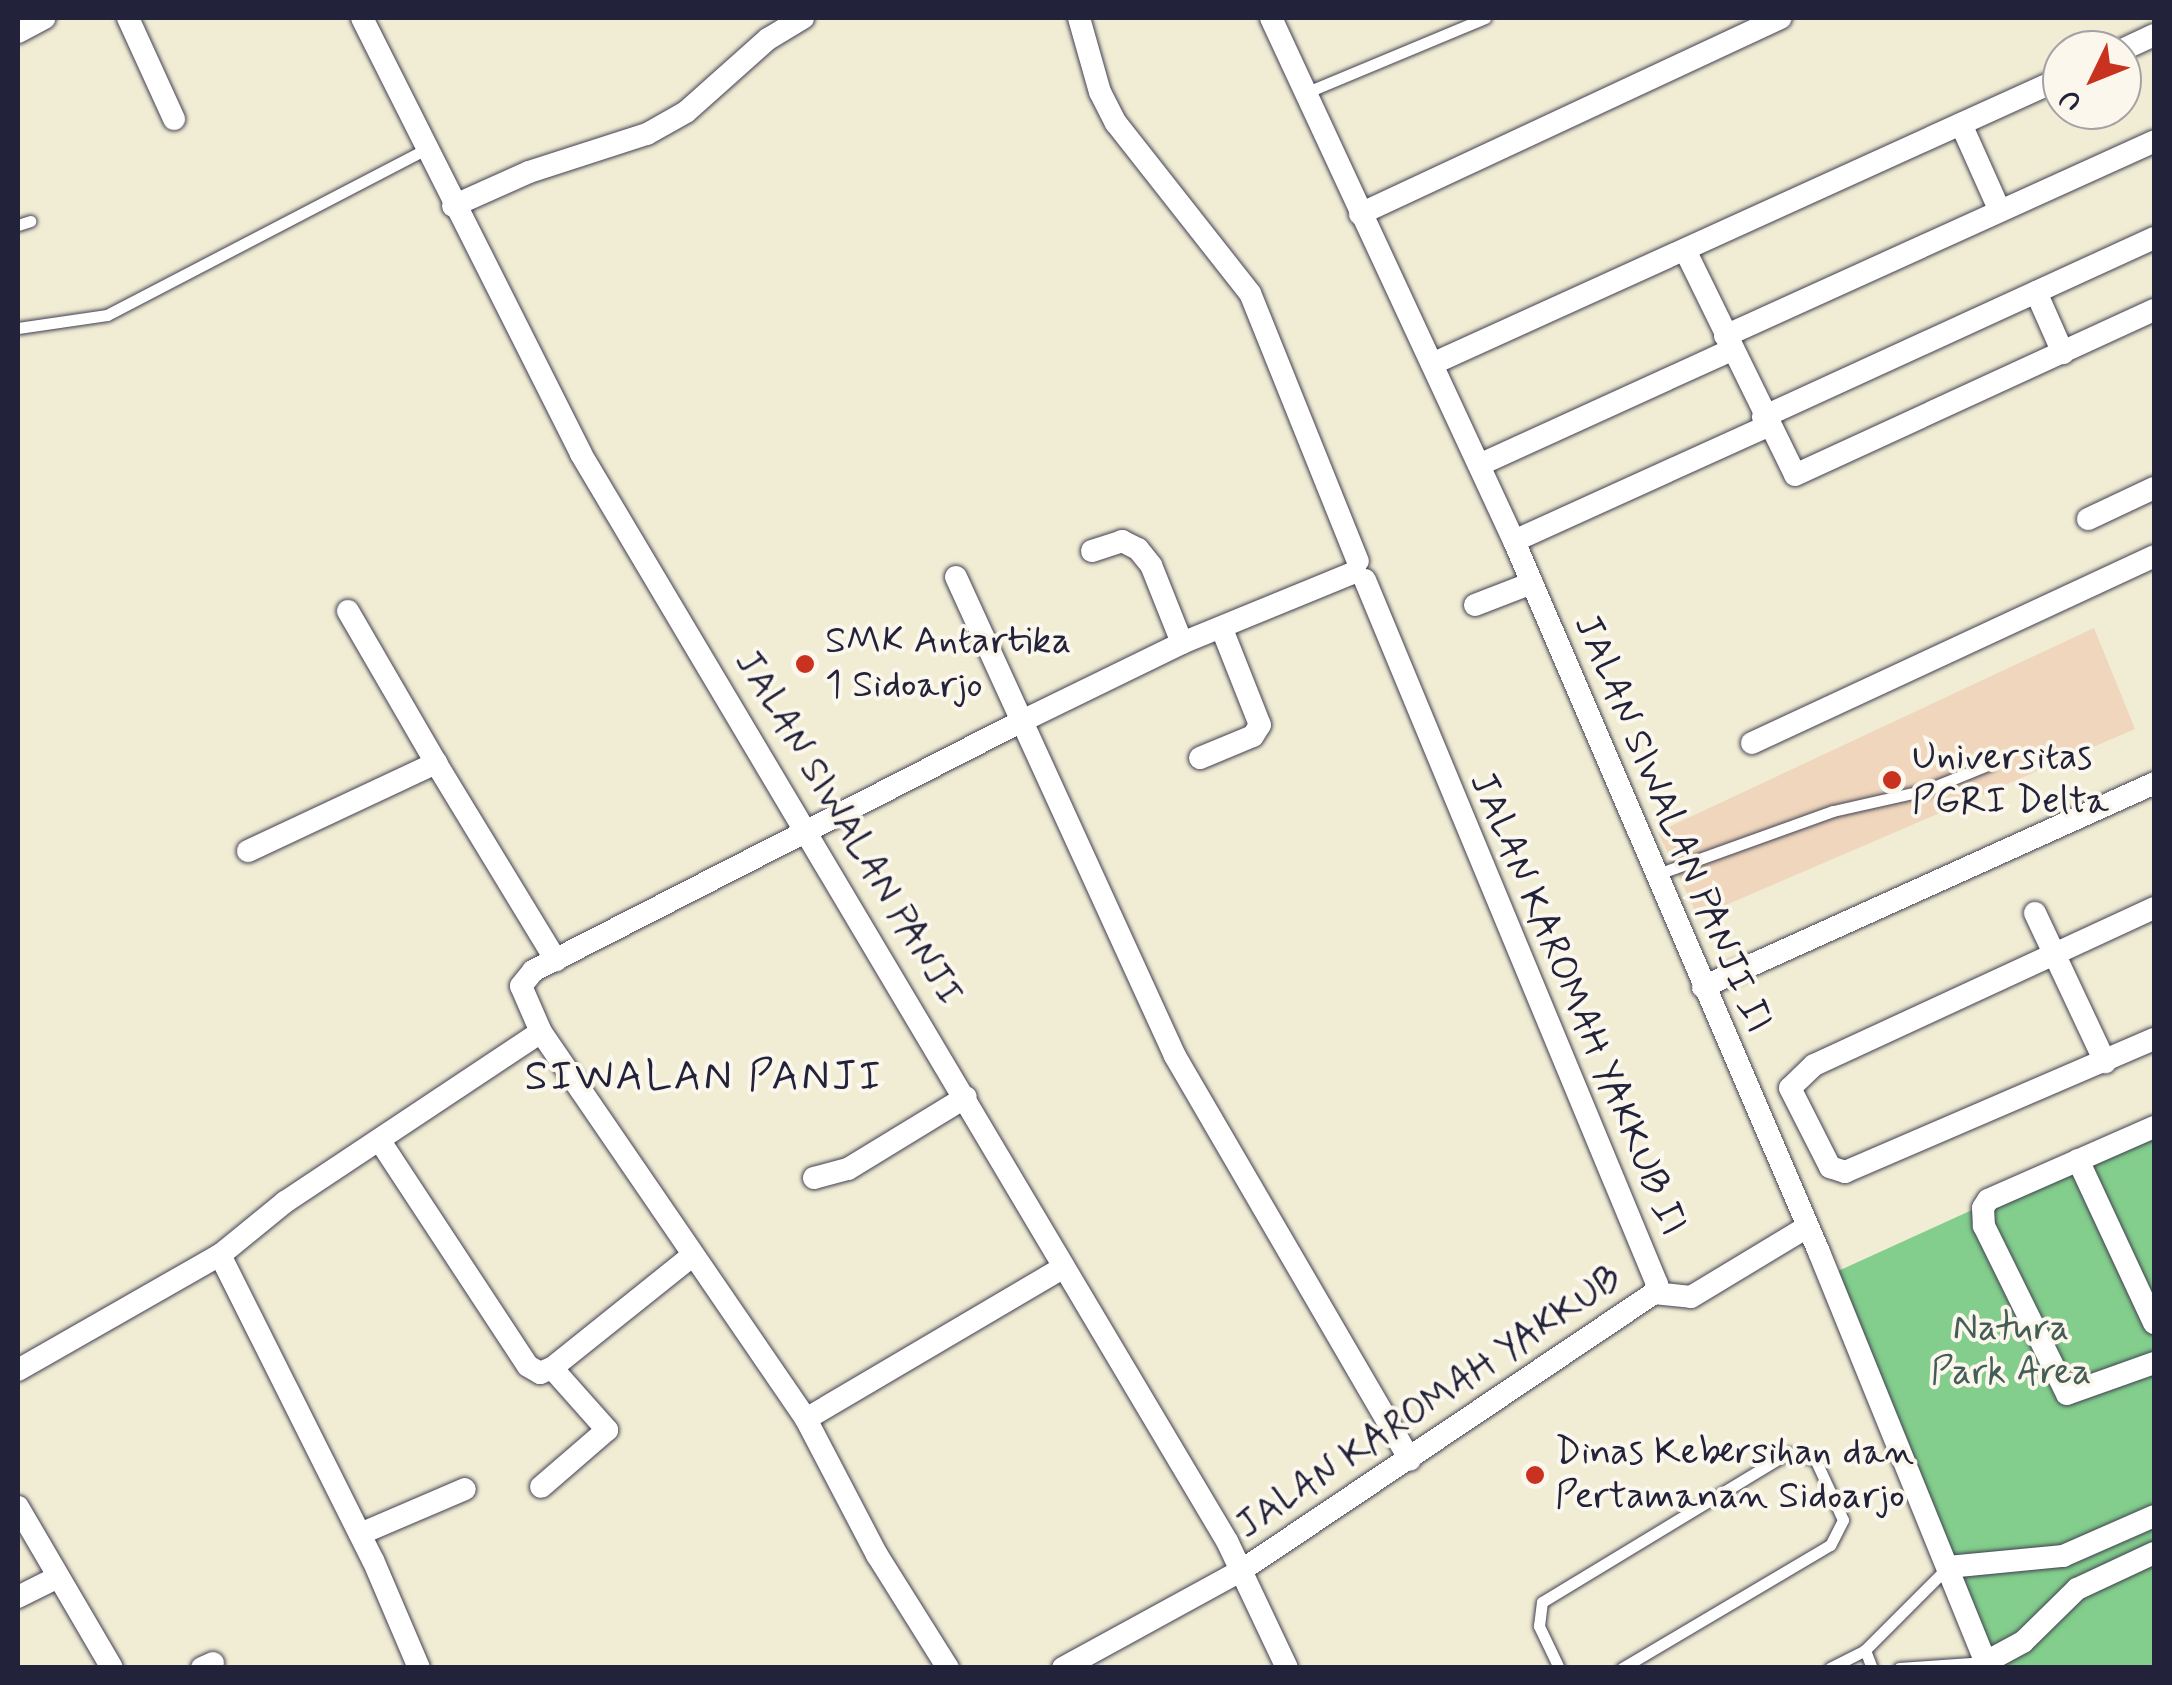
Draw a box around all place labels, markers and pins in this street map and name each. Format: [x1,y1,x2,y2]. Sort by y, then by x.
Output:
place label: SMK Antartika 1 Sidoarjo [825,619,1071,708]
marker: SMK Antartika 1 Sidoarjo [794,653,816,675]
place label: Universitas PGRI Delta [1912,735,2104,824]
marker: Universitas PGRI Delta [1881,769,1903,791]
place label: Dinas Kebersihan dan Pertamanan Sidoarjo [1555,1430,1909,1520]
marker: Dinas Kebersihan dan Pertamanan Sidoarjo [1524,1464,1546,1486]

